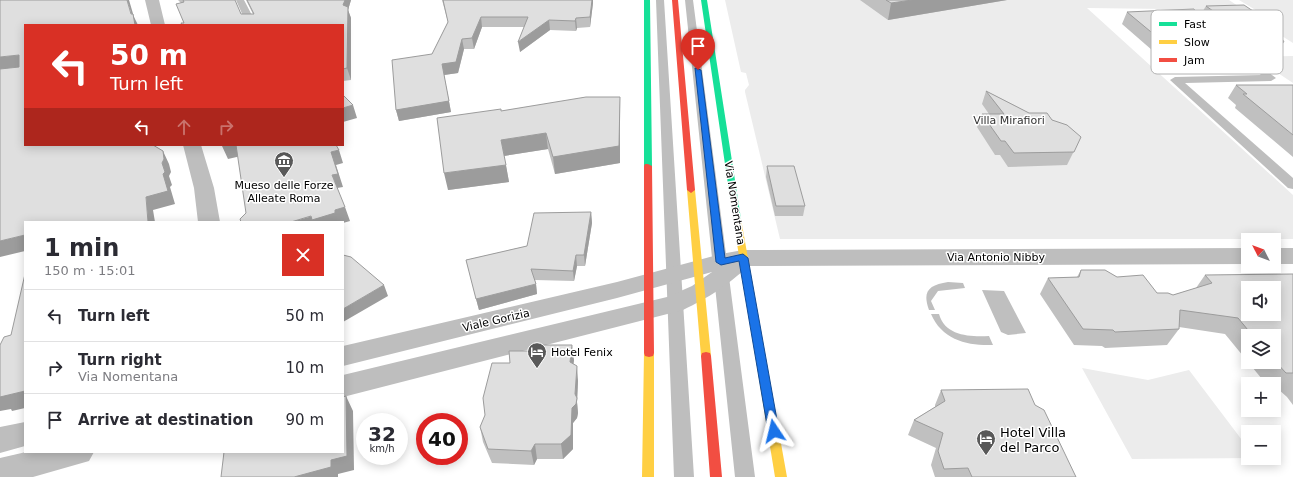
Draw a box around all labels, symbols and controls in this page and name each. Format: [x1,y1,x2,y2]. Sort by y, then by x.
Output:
legend [1151,10,1283,74]
text: Fast [1184,18,1207,31]
pin [681,29,715,70]
icon: arrive [687,35,709,57]
text: Slow [1184,36,1210,49]
text: 50 m [110,39,188,72]
icon: left [44,40,96,92]
text: Jam [1183,54,1205,67]
text: Turn left [110,73,183,94]
park label: Villa Mirafiori [973,114,1045,127]
icon: left [131,116,153,138]
icon: ahead [173,116,195,138]
icon: right [215,116,237,138]
museum icon: Mueso delle Forze Alleate Roma [273,150,295,178]
street label: Via Nomentana [721,160,748,246]
place label: Mueso delle Forze Alleate Roma [234,179,334,205]
north arrow [1241,233,1281,273]
map controls [1241,233,1281,465]
text: 1 min [44,234,119,262]
button: close [282,234,324,276]
street label: Via Antonio Nibby [947,251,1046,264]
text: 150 m · 15:01 [44,263,135,278]
button: sound [1241,281,1281,321]
icon: left [44,305,66,327]
street label: Viale Gorizia [461,306,531,335]
text: Turn left [78,307,150,325]
text: 50 m [286,307,324,325]
button: layers [1241,329,1281,369]
hotel icon: Hotel Fenix [526,341,548,369]
place label: Hotel Fenix [551,346,613,359]
text: Turn right [78,351,162,369]
icon: right [44,357,66,379]
text: 10 m [286,359,324,377]
text: Via Nomentana [78,369,178,384]
button: + [1241,377,1281,417]
icon: arrive [44,409,66,431]
position arrow [753,410,795,452]
text: Arrive at destination [78,411,253,429]
text: 90 m [286,411,324,429]
speed limit sign: 40 [416,413,468,465]
text: 32 [368,422,396,446]
place label: Hotel Villa del Parco [1000,425,1066,455]
button: − [1241,425,1281,465]
hotel icon: Hotel Villa del Parco [975,428,997,456]
text: km/h [369,443,395,454]

